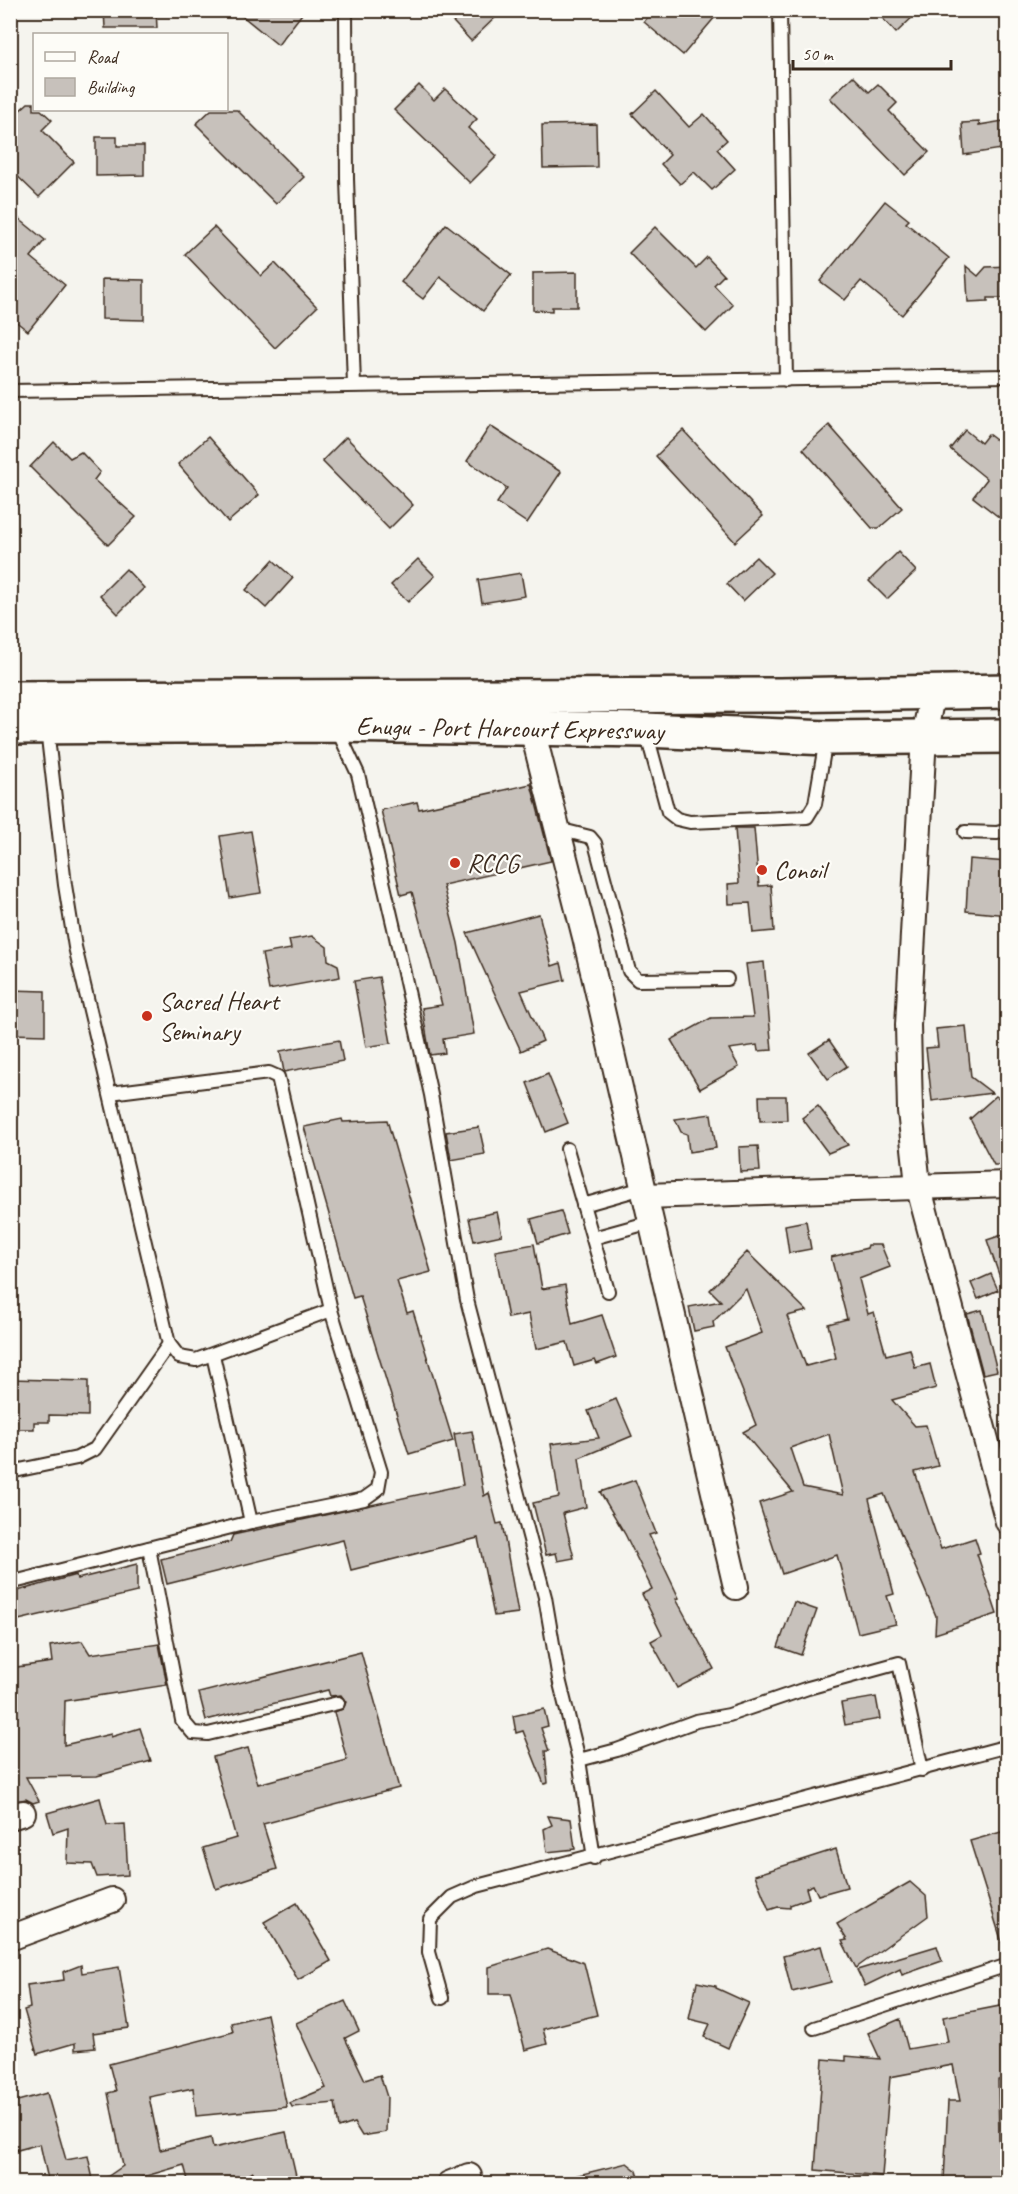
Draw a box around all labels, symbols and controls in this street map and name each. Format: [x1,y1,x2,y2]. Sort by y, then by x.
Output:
legend [33,33,228,111]
scale bar [793,33,950,71]
text: 50 m [802,43,835,65]
text: Road [87,46,120,68]
text: Building [87,76,136,98]
street label: Enugu - Port Harcourt Expressway [356,709,667,747]
place label: RCCG [467,847,522,880]
place label: Conoil [774,854,830,887]
marker: RCCG [448,856,462,870]
marker: Conoil [755,863,769,877]
place label: Sacred Heart Seminary [159,985,281,1048]
marker: Sacred Heart Seminary [140,1009,154,1023]

